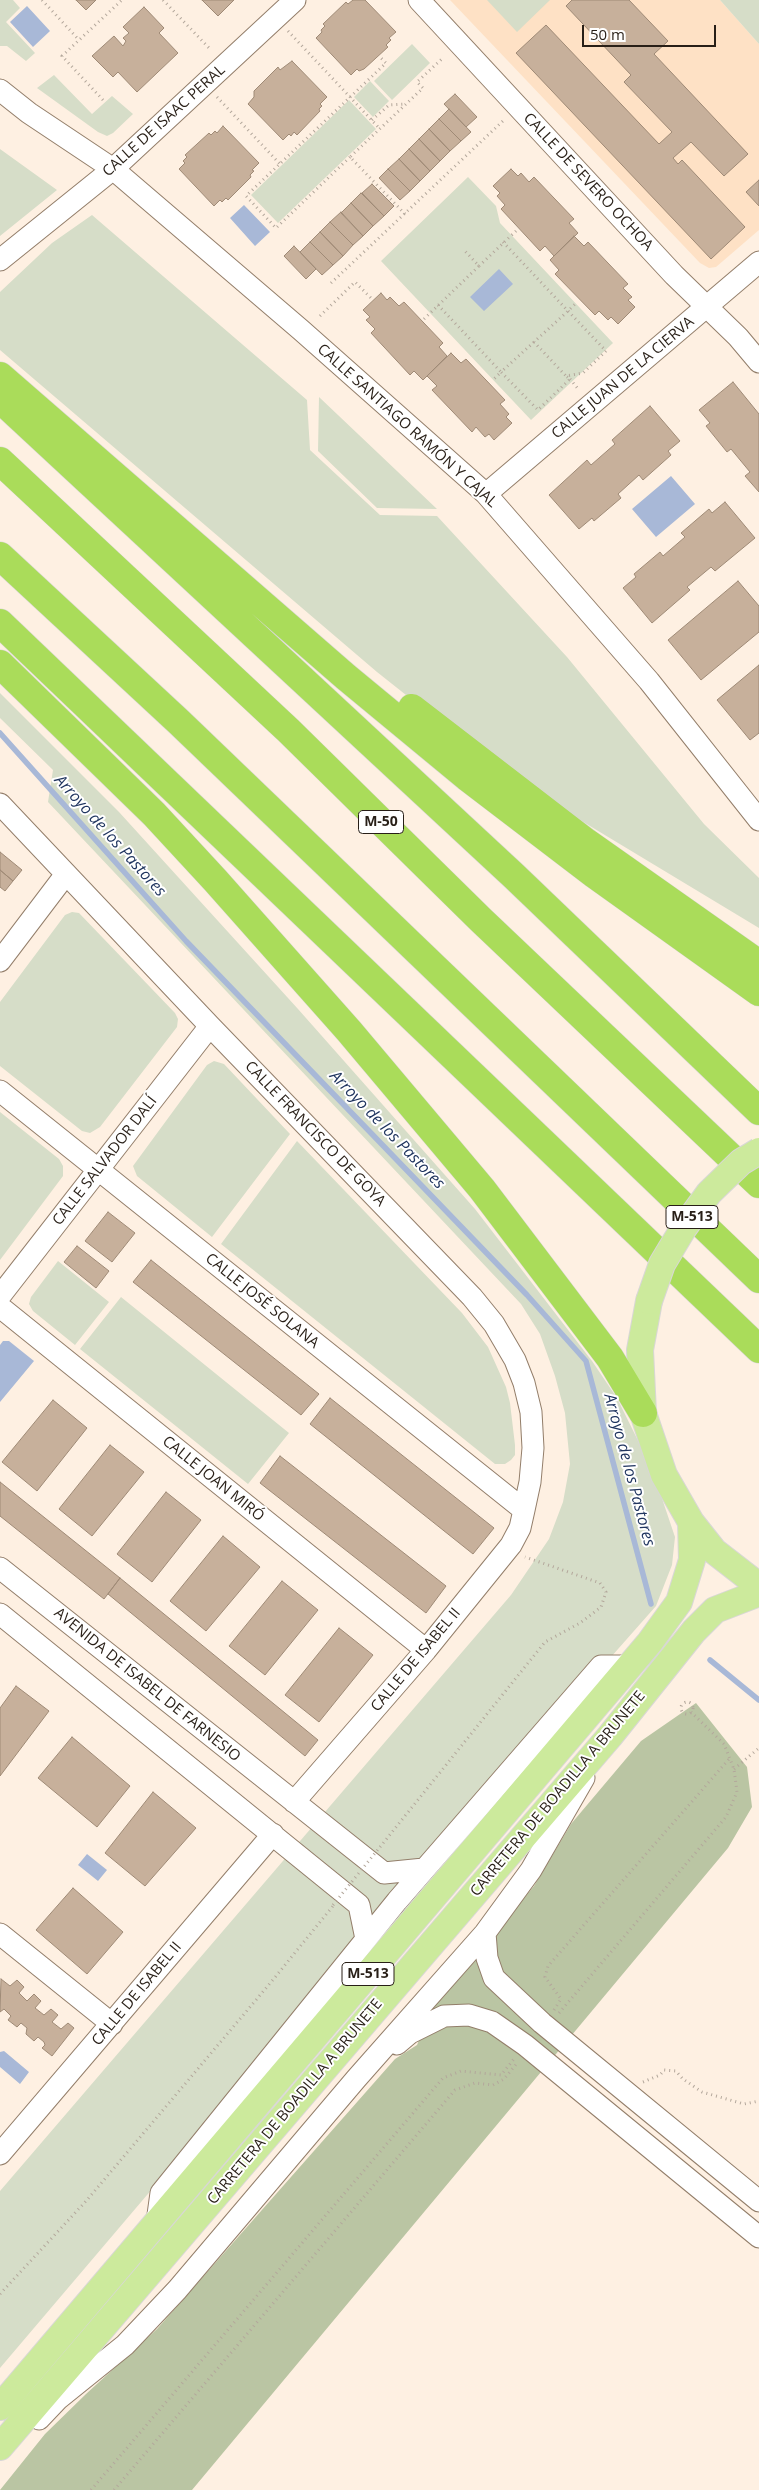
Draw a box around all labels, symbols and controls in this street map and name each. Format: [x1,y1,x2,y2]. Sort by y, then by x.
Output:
scale bar [584,15,718,47]
text: 50 m [590,24,625,44]
street label: CALLE DE ISAAC PERAL [99,61,229,181]
street label: CALLE DE SEVERO OCHOA [519,109,657,255]
street label: CALLE JUAN DE LA CIERVA [548,313,698,443]
street label: CALLE SANTIAGO RAMÓN Y CAJAL [313,340,501,512]
water label: Arroyo de los Pastores [50,771,170,901]
road number: M-50 [358,810,404,834]
street label: CALLE FRANCISCO DE GOYA [241,1058,389,1210]
water label: Arroyo de los Pastores [326,1067,448,1193]
street label: CALLE SALVADOR DALÍ [49,1093,161,1229]
road number: M-513 [666,1206,718,1228]
street label: CALLE JOSÉ SOLANA [202,1250,322,1352]
water label: Arroyo de los Pastores [599,1392,659,1548]
street label: CALLE JOAN MIRÓ [158,1432,268,1526]
street label: AVENIDA DE ISABEL DE FARNESIO [50,1604,244,1766]
street label: CALLE DE ISABEL II [367,1604,465,1716]
street label: CARRETERA DE BOADILLA A BRUNETE [467,1688,649,1900]
street label: CALLE DE ISABEL II [88,1938,186,2050]
road number: M-513 [342,1962,394,1986]
street label: CARRETERA DE BOADILLA A BRUNETE [204,1996,386,2208]

